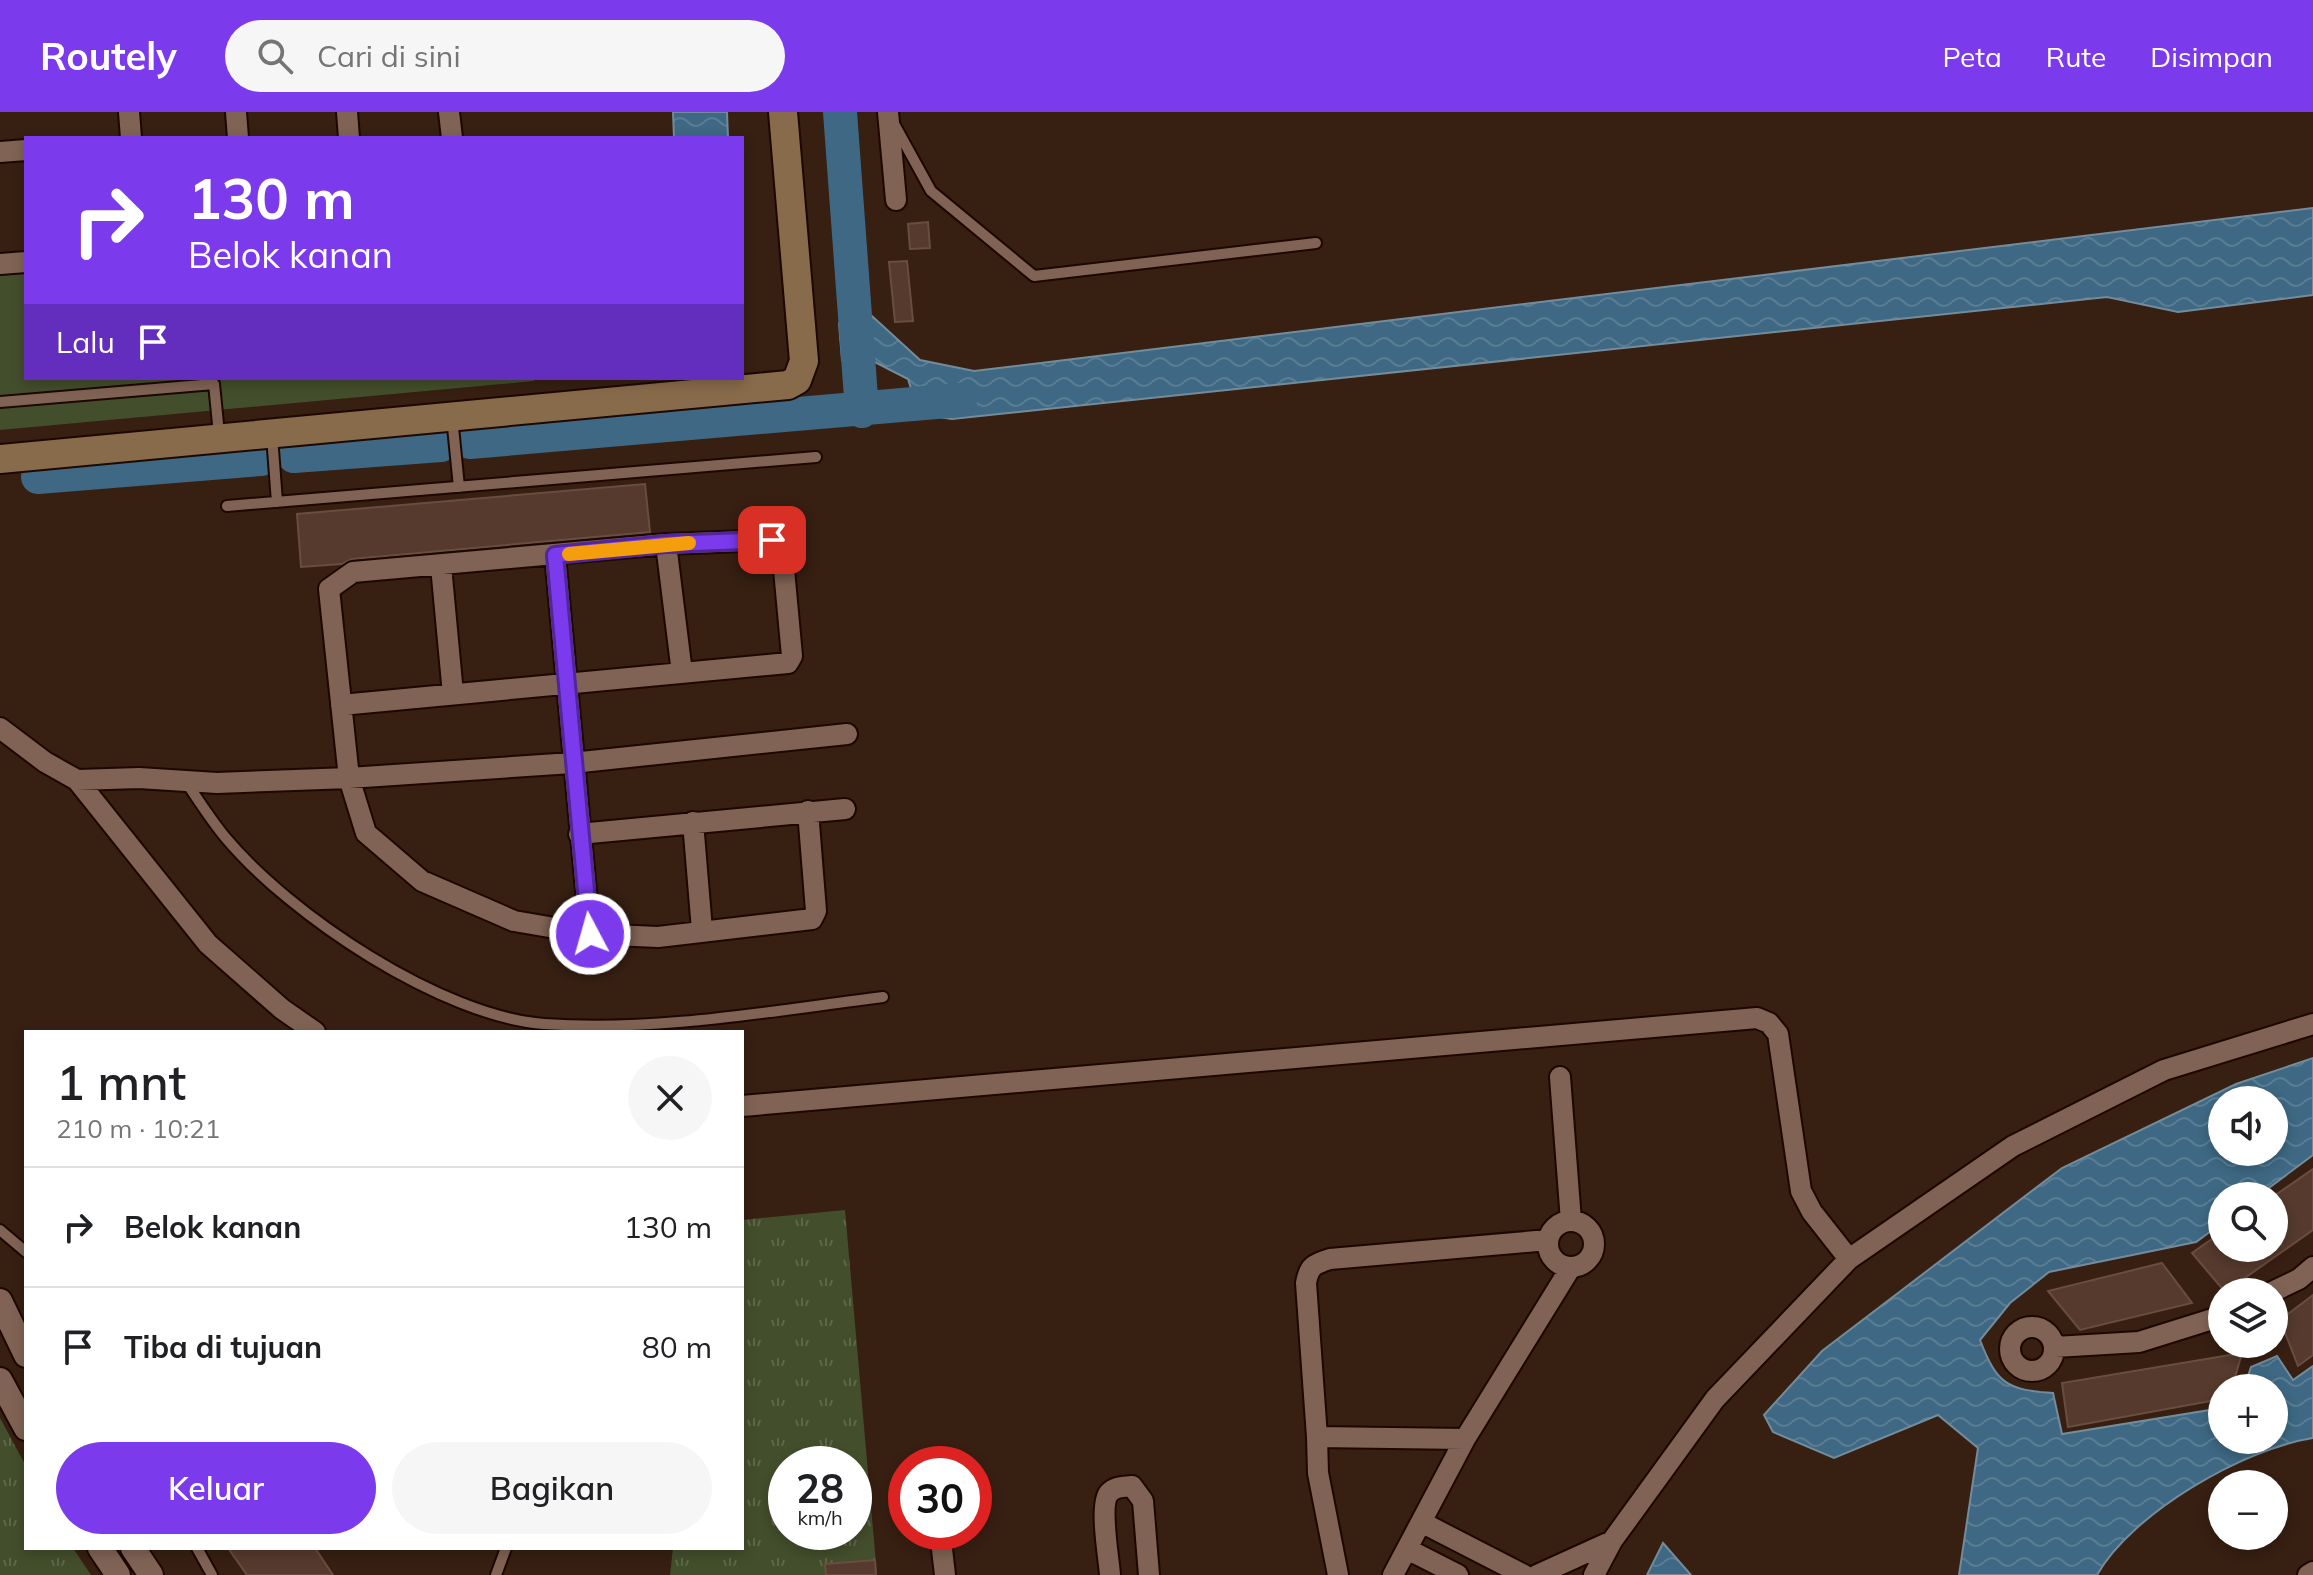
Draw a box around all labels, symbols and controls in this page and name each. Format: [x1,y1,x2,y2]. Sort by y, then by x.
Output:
search box [225,20,785,92]
text: Routely [40,32,177,80]
icon: search [253,34,297,78]
text: Cari di sini [317,37,461,75]
text: Peta [1942,39,2002,74]
text: Rute [2046,39,2106,74]
text: Disimpan [2150,39,2273,74]
text: 130 m [188,163,355,233]
icon: right [56,168,160,272]
text: Belok kanan [188,232,393,277]
icon: arrive [131,320,175,364]
text: Lalu [56,323,115,361]
pin [738,506,806,574]
icon: arrive [750,518,794,562]
position arrow [548,892,632,976]
text: 1 mnt [56,1052,186,1112]
button: close [628,1056,712,1140]
map controls [2208,1086,2288,1550]
button: sound [2208,1086,2288,1166]
text: 210 m · 10:21 [56,1112,220,1145]
button: search [2208,1182,2288,1262]
icon: right [56,1205,100,1249]
text: Belok kanan [124,1208,301,1246]
text: 130 m [624,1208,712,1246]
button: layers [2208,1278,2288,1358]
icon: arrive [56,1325,100,1369]
text: Tiba di tujuan [124,1328,322,1366]
text: 80 m [642,1328,712,1366]
button: + [2208,1374,2288,1454]
button: Keluar [56,1442,376,1534]
button: Bagikan [392,1442,712,1534]
speed limit sign: 30 [888,1446,992,1550]
text: 28 [796,1463,844,1513]
button: − [2208,1470,2288,1550]
text: km/h [797,1505,843,1530]

